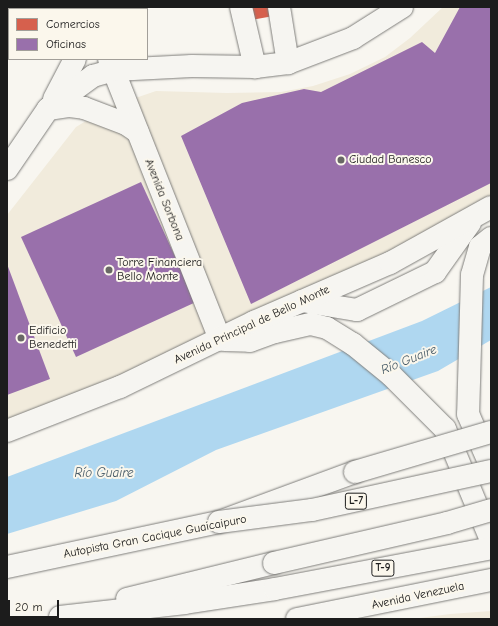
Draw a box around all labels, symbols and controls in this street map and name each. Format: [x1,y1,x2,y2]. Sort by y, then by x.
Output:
legend [8,8,148,60]
text: Comercios [46,17,100,31]
text: Oficinas [46,37,86,51]
place label: Ciudad Banesco [349,153,432,167]
marker: Ciudad Banesco [336,155,346,165]
street label: Avenida Sorbona [141,157,187,243]
place label: Torre Financiera Bello Monte [117,256,202,284]
marker: Torre Financiera Bello Monte [104,265,114,275]
street label: Avenida Principal de Bello Monte [172,283,332,367]
place label: Edificio Benedetti [29,324,77,352]
marker: Edificio Benedetti [16,333,26,343]
water label: Río Guaire [379,342,439,378]
water label: Río Guaire [75,465,133,481]
road number: L-7 [344,492,368,510]
street label: Autopista Gran Cacique Guaicaipuro [62,512,248,562]
road number: T-9 [371,559,395,577]
street label: Avenida Venezuela [370,579,466,613]
scale bar [10,592,61,618]
text: 20 m [15,600,43,614]

